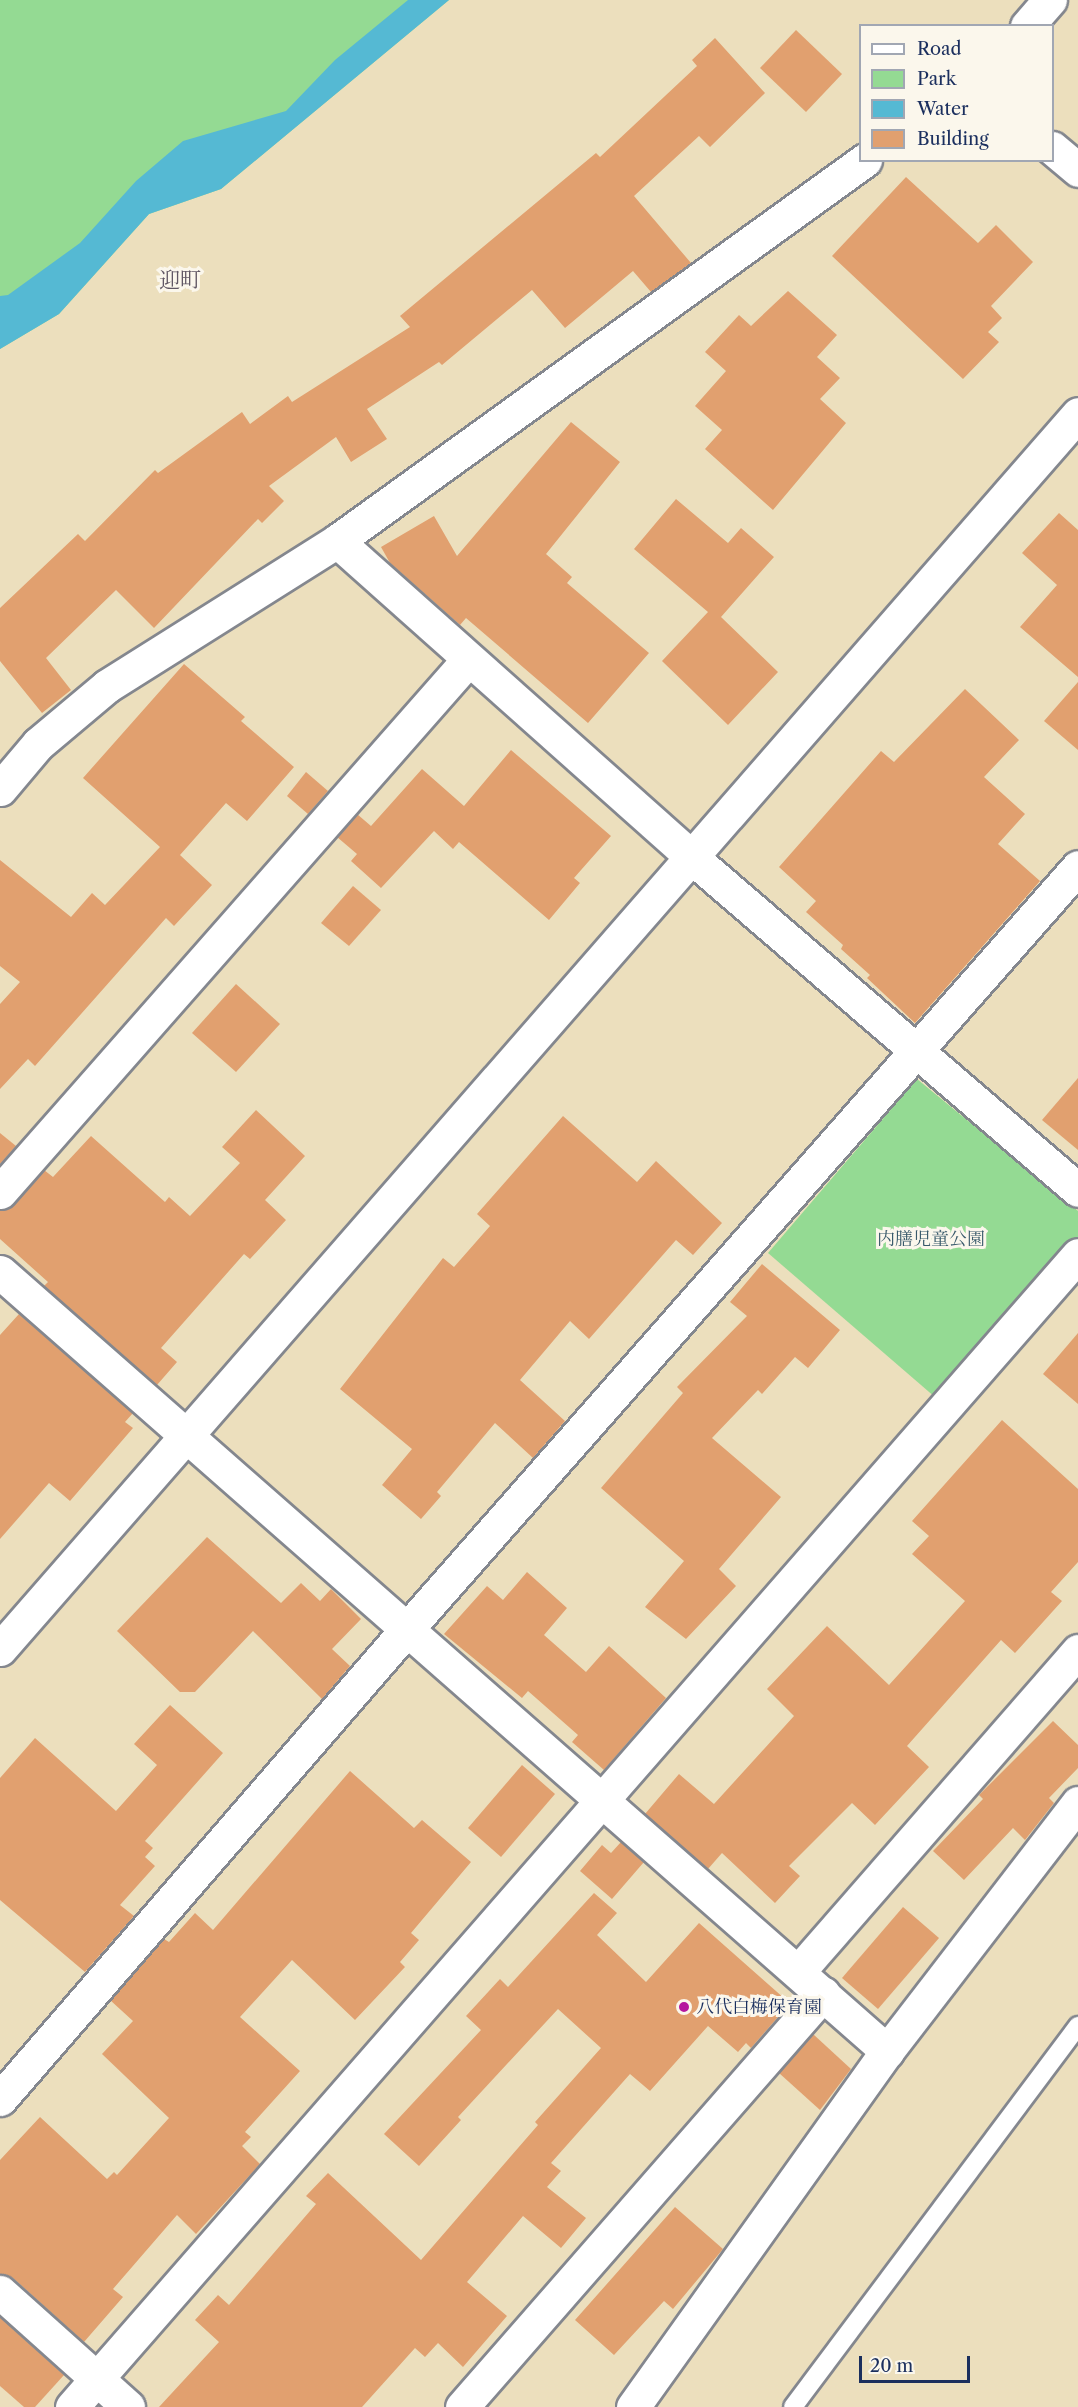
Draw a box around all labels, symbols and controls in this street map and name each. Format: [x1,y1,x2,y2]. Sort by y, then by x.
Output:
legend [859,24,1054,162]
text: Road [917,38,962,60]
text: Park [917,68,956,90]
text: Water [917,98,969,120]
text: Building [917,128,989,150]
district label: 迎町 [159,267,201,293]
park label: 内膳児童公園 [877,1228,985,1250]
place label: 八代白梅保育園 [696,1996,822,2018]
marker: 八代白梅保育園 [677,2000,691,2014]
scale bar [862,2344,973,2382]
text: 20 m [870,2355,913,2377]

